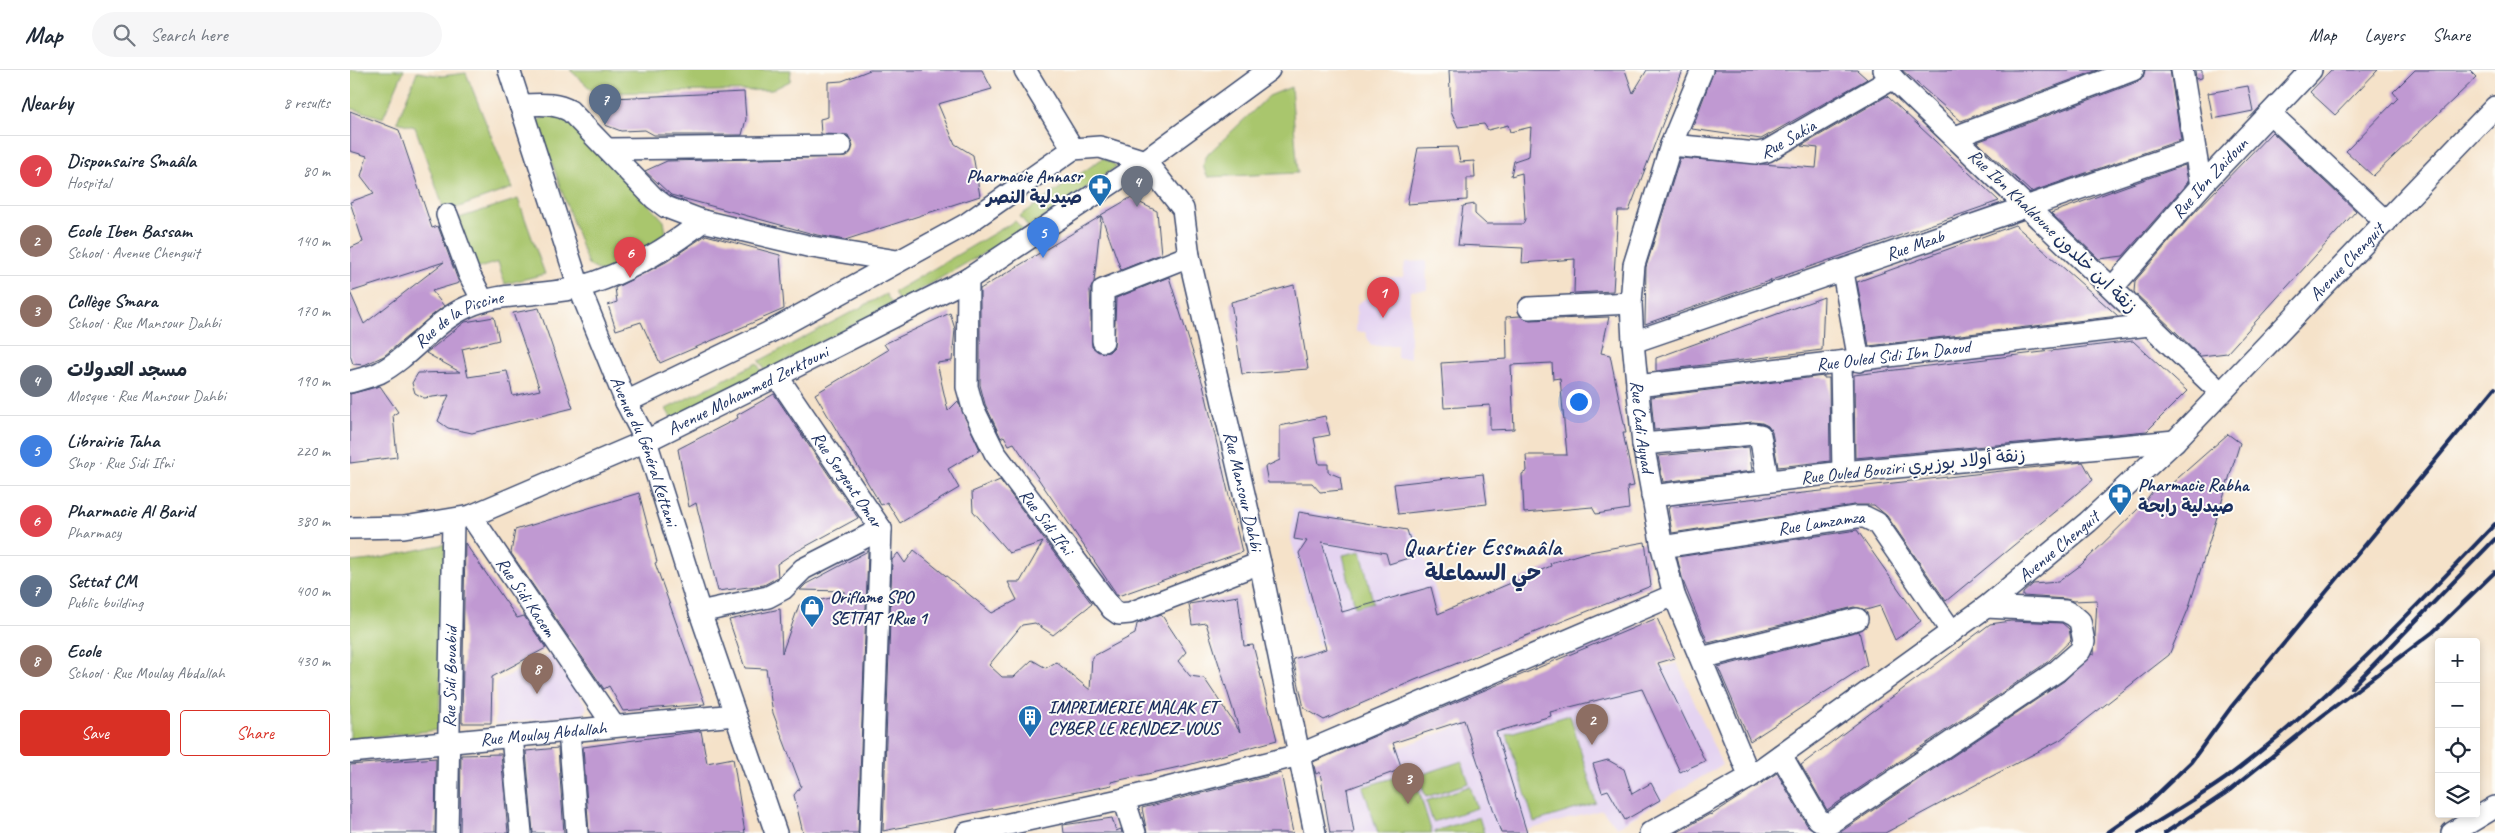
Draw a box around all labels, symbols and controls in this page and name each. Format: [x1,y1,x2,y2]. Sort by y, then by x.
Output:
search box [92,12,442,57]
text: Map [25,20,62,50]
icon: search [110,21,138,49]
text: Search here [150,23,228,47]
text: Map [2309,24,2337,46]
text: Layers [2365,24,2404,46]
text: Share [2432,24,2470,46]
pin: 7 [589,84,621,125]
text: Nearby [20,90,73,116]
text: 8 results [283,93,330,113]
street label: Rue Sakia [1760,113,1821,163]
street label: Rue Ibn Zaidoun [2167,132,2253,223]
street label: Rue Ibn Khaldoune زنقة ابن خلدون [1964,144,2142,318]
text: Disponsaire Smaâla [67,149,196,173]
text: 1 [32,161,40,181]
text: 80 m [303,161,330,181]
place label: Pharmacie Annasr صيدلية النصر [966,165,1085,208]
pin: 4 [1121,166,1153,207]
text: Hospital [67,173,111,193]
pharmacy icon: Pharmacie Annasr صيدلية النصر [1087,173,1113,207]
pin: 5 [1027,217,1059,258]
street label: Avenue Chenguit [2304,217,2391,305]
text: Ecole Iben Bassam [67,219,191,243]
street label: Rue Mzab [1883,225,1948,265]
text: 2 [32,231,40,251]
text: 140 m [296,231,330,251]
pin: 6 [614,237,646,278]
text: School · Avenue Chenguit [67,243,200,263]
pin: 1 [1367,277,1399,318]
street label: Rue de la Piscine [409,286,506,353]
text: Collège Smara [67,289,157,313]
text: 3 [32,301,40,321]
text: 170 m [296,301,330,321]
text: School · Rue Mansour Dahbi [67,313,220,333]
street label: Rue Ouled Sidi Ibn Daoud [1815,335,1974,376]
street label: Avenue Mohammed Zerktouni [664,340,834,440]
text: مسجد العدولات [67,358,187,382]
text: 4 [32,371,40,391]
text: 190 m [296,371,330,391]
street label: Avenue du Général Kettani [606,373,684,531]
street label: Rue Cadi Ayyad [1626,380,1660,477]
text: Mosque · Rue Mansour Dahbi [67,386,226,406]
your location [1566,389,1592,415]
street label: Rue Sergent Omar [807,427,889,533]
text: Librairie Taha [67,429,160,453]
street label: Rue Mansour Dahbi [1219,429,1268,556]
text: 5 [33,441,39,461]
text: 220 m [296,441,330,461]
street label: Rue Ouled Bouziri زنقة أولاد بوزيري [1800,443,2026,491]
text: Shop · Rue Sidi Ifni [67,453,173,473]
place label: Pharmacie Rabha صيدلية رابحة [2138,474,2250,517]
pharmacy icon: Pharmacie Rabha صيدلية رابحة [2107,482,2133,516]
street label: Rue Sidi Ifni [1015,484,1080,561]
text: Pharmacie Al Barid [67,499,194,523]
street label: Avenue Chenguit [2014,504,2106,587]
street label: Rue Lamzamza [1776,506,1866,540]
text: 6 [32,511,40,531]
text: 380 m [296,511,330,531]
text: Pharmacy [67,523,121,543]
district label: Quartier Essmaâla حي السماعلة [1404,534,1564,592]
street label: Rue Sidi Kacem [491,553,561,642]
text: Settat CM [67,569,137,593]
text: 7 [32,581,40,601]
text: 400 m [296,581,330,601]
place label: Oriflame SPO SETTAT 1Rue 1 [830,586,929,629]
text: Public building [67,593,143,613]
shop icon: Oriflame SPO SETTAT 1Rue 1 [799,594,825,628]
street label: Rue Sidi Bouabid [438,623,462,728]
map controls [2435,638,2480,818]
button: + [2435,638,2480,683]
text: Ecole [67,639,101,663]
text: 8 [32,651,40,671]
text: 430 m [296,651,330,671]
pin: 8 [521,653,553,694]
text: School · Rue Moulay Abdallah [67,663,225,683]
button: − [2435,683,2480,728]
place label: IMPRIMERIE MALAK ET CYBER LE RENDEZ-VOUS [1048,696,1222,739]
building icon: IMPRIMERIE MALAK ET CYBER LE RENDEZ-VOUS [1017,704,1043,738]
pin: 2 [1576,704,1608,745]
button: Save [20,710,170,756]
button: Share [180,710,330,756]
street label: Rue Moulay Abdallah [479,716,609,750]
button: locate [2435,728,2480,773]
pin: 3 [1392,763,1424,804]
button: layers [2435,773,2480,818]

